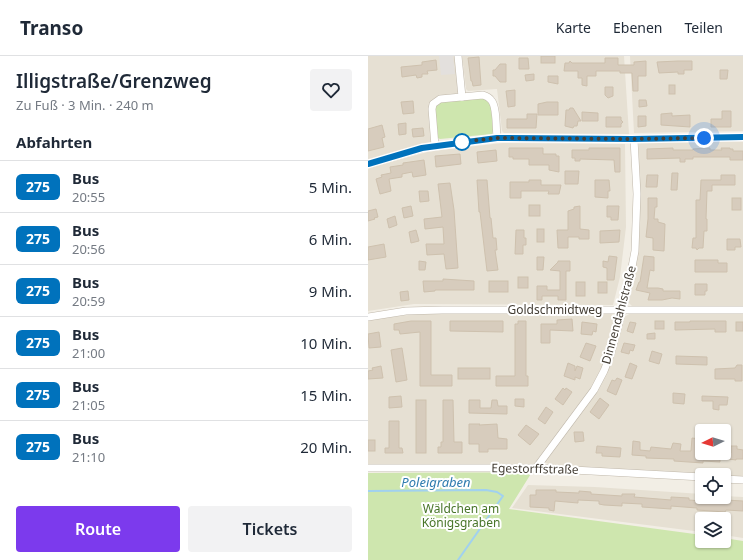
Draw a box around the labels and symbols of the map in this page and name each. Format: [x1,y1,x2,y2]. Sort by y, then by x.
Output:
your location [694,128,714,148]
unlabelled marker [453,133,471,151]
street label: Dinnendahlstraße [597,263,640,366]
street label: Goldschmidtweg [507,301,603,318]
north arrow [695,424,731,460]
street label: Egestorffstraße [491,459,579,478]
water label: Poleigraben [401,473,471,491]
park label: Wäldchen am Königsgraben [422,500,500,531]

